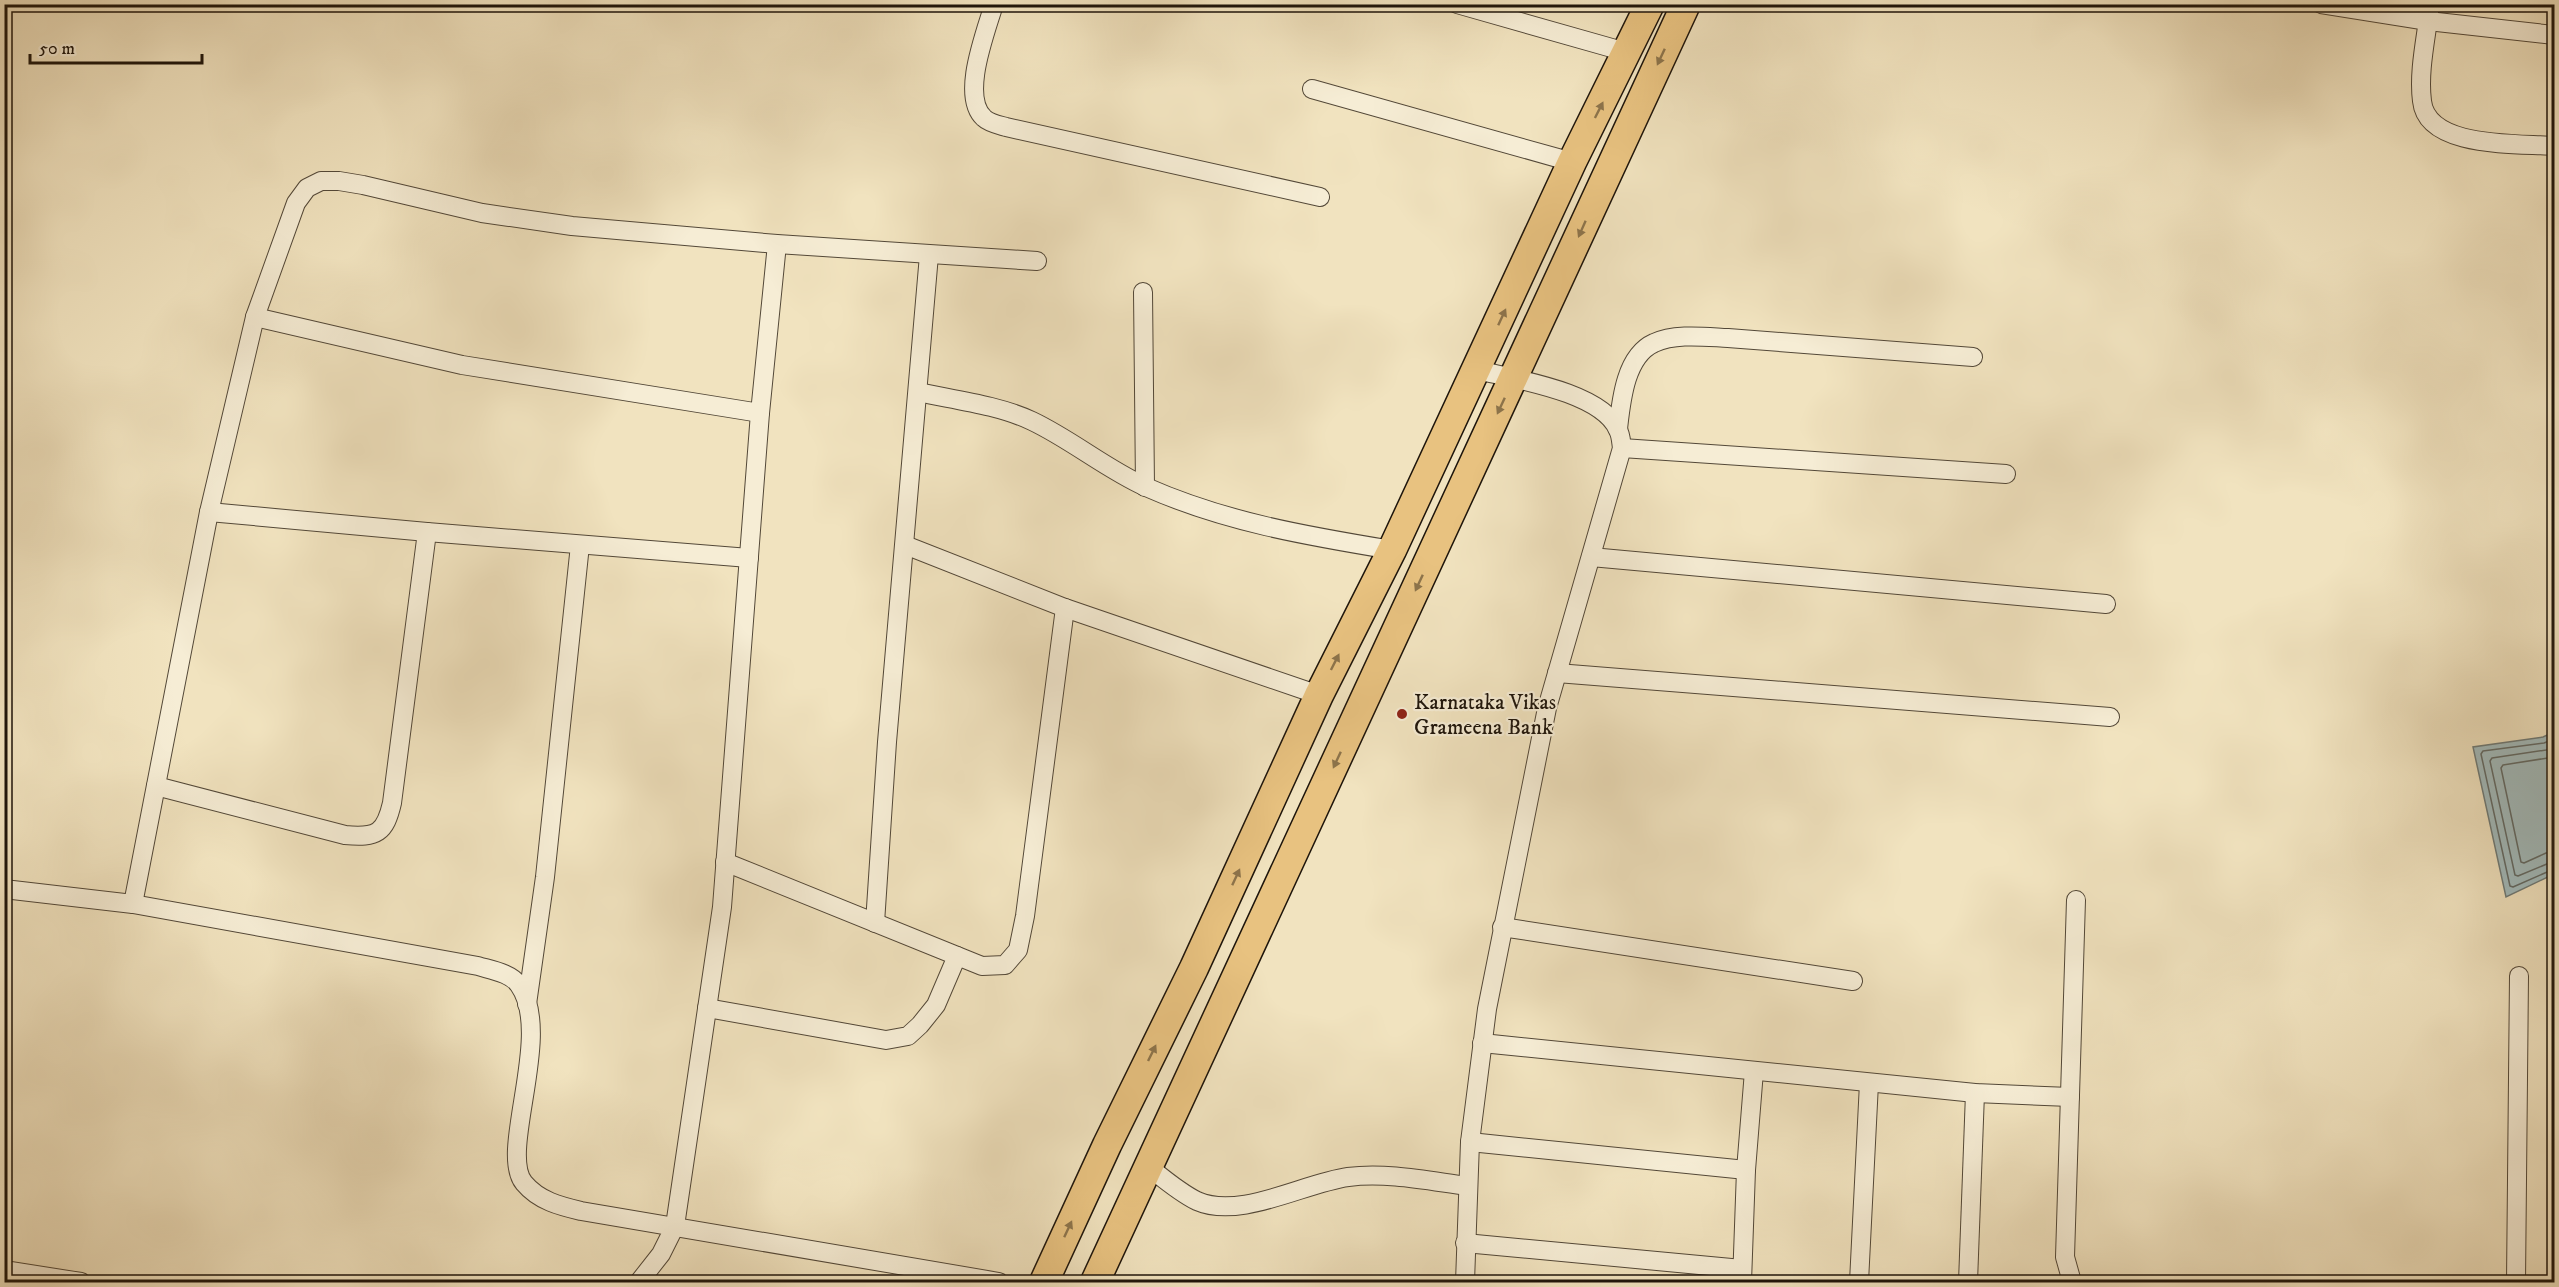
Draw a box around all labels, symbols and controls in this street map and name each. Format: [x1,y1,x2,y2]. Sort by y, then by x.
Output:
scale bar [30,27,202,65]
text: 50 m [39,38,75,60]
one-way arrow [1656,49,1665,66]
one-way arrow [1594,101,1604,118]
one-way arrow [1578,220,1587,237]
one-way arrow [1497,308,1506,325]
one-way arrow [1497,398,1506,415]
one-way arrow [1415,575,1424,592]
one-way arrow [1331,654,1340,671]
place label: Karnataka Vikas Grameena Bank [1414,689,1556,741]
marker: Karnataka Vikas Grameena Bank [1395,707,1409,721]
one-way arrow [1333,752,1342,769]
one-way arrow [1231,869,1240,886]
one-way arrow [1147,1045,1157,1062]
one-way arrow [1064,1221,1073,1238]

